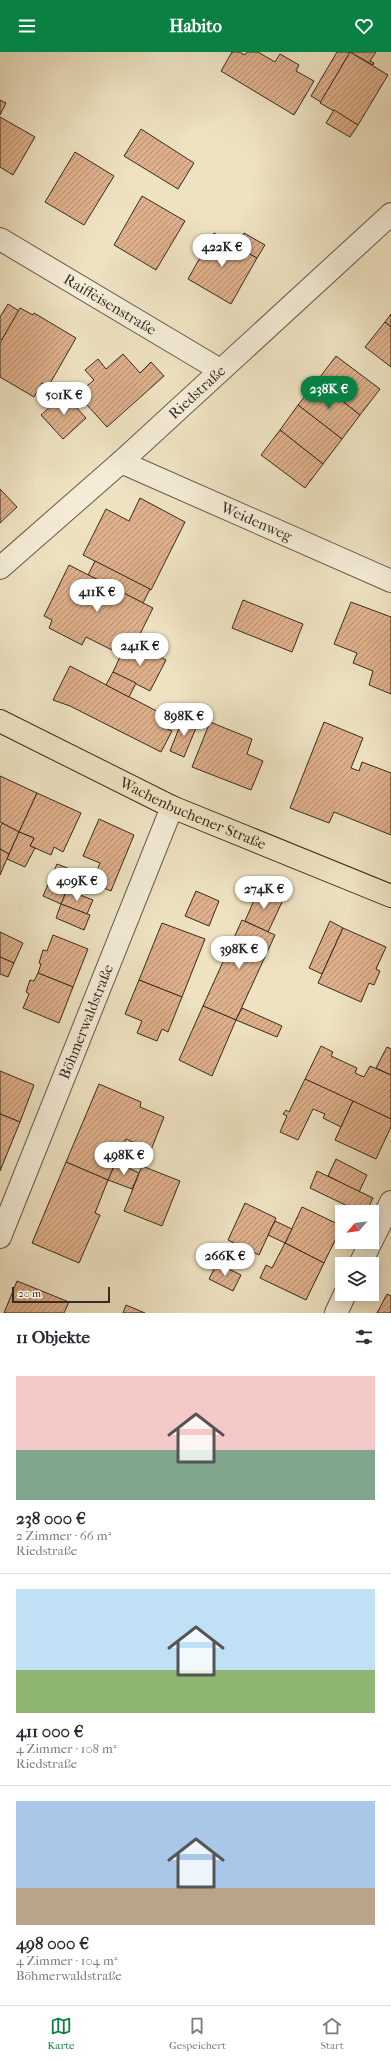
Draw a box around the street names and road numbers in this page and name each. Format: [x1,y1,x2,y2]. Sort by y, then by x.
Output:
street label: Raiffeisenstraße [60,270,160,339]
street label: Riedstraße [165,361,230,423]
street label: Weidenweg [217,498,296,546]
street label: Wachenbuchener Straße [116,773,269,853]
street label: Böhmerwaldstraße [55,961,117,1082]

